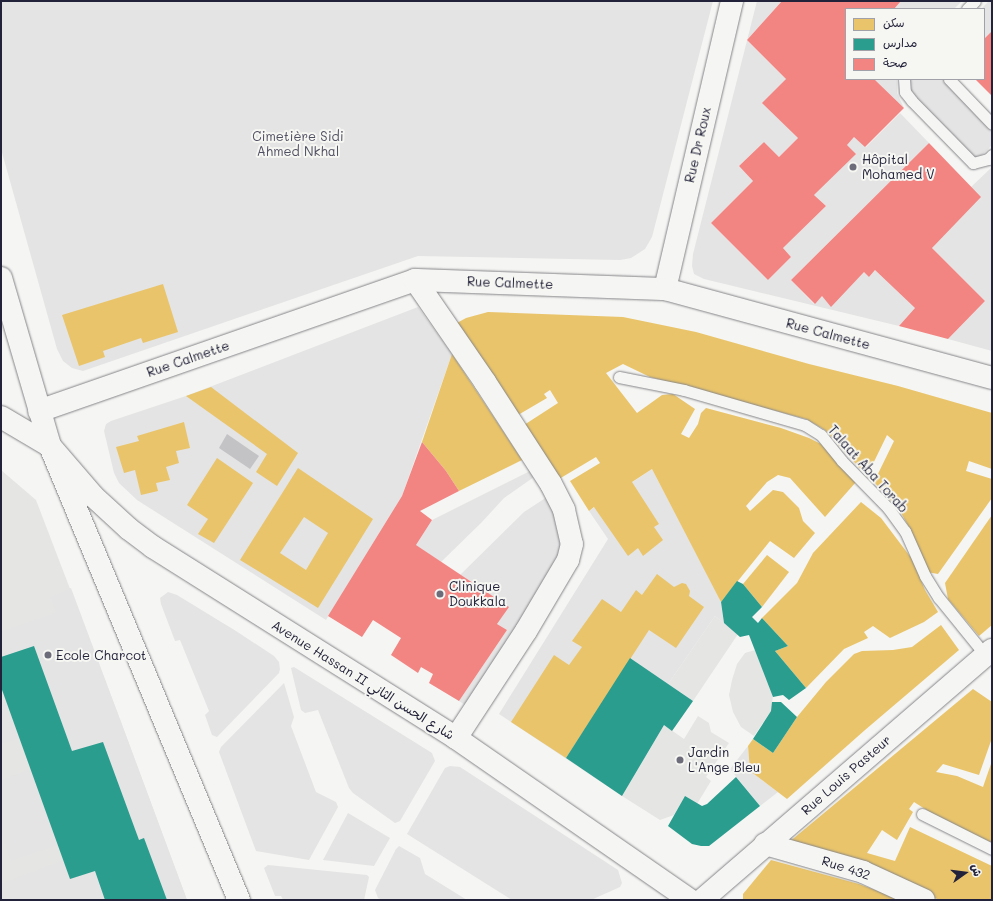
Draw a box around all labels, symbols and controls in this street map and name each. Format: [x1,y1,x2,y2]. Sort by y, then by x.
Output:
legend [845,8,985,80]
text: سكن [883,14,905,30]
text: مدارس [883,34,917,50]
text: صحة [883,54,908,70]
street label: Rue Dr Roux [682,106,714,184]
park label: Cimetière Sidi Ahmed Nkhal [252,129,344,160]
place label: Hôpital Mohamed V [862,152,935,183]
marker: Hôpital Mohamed V [847,161,859,173]
street label: Rue Calmette [467,274,553,292]
street label: Rue Calmette [784,315,872,353]
street label: Rue Calmette [145,338,231,380]
street label: Talaat Aba Torab [825,422,911,516]
place label: Clinique Doukkala [449,579,506,610]
marker: Clinique Doukkala [434,588,446,600]
street label: Avenue Hassan II شارع الحسن الثاني [269,617,457,743]
place label: Ecole Charcot [56,647,147,663]
marker: Ecole Charcot [43,650,53,660]
street label: Rue Louis Pasteur [798,732,894,818]
place label: Jardin L'Ange Bleu [688,745,760,776]
marker: Jardin L'Ange Bleu [675,755,685,765]
street label: Rue 432 [820,853,872,883]
north arrow [945,853,985,893]
text: ش [968,862,986,878]

